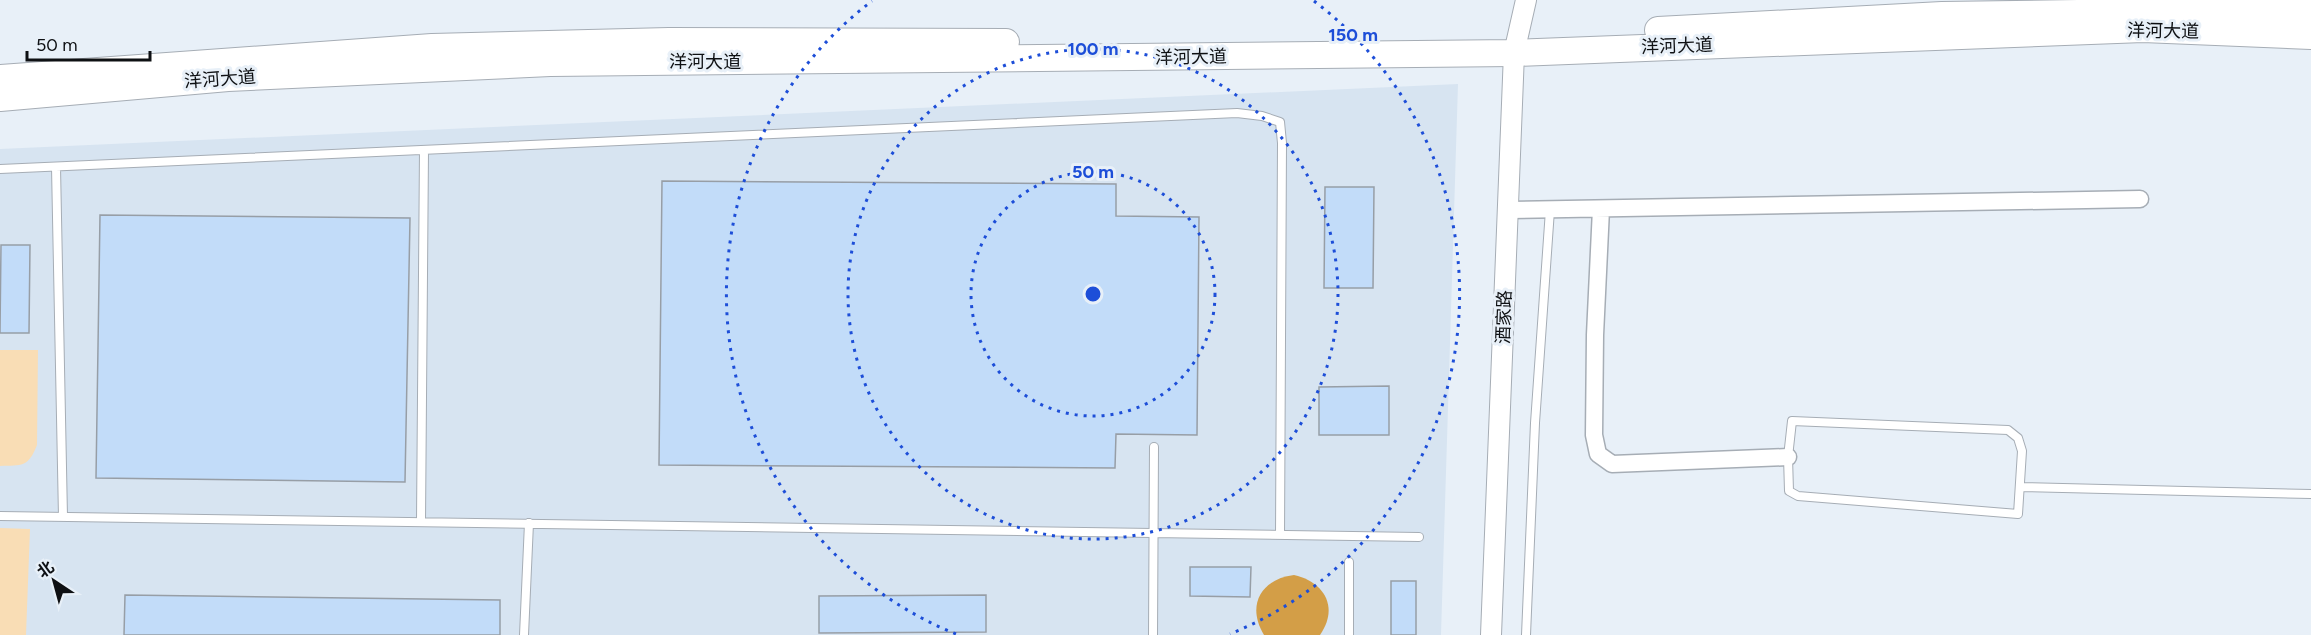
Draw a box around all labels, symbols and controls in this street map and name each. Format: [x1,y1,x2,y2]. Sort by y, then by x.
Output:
street label: 洋河大道 [2127,19,2199,43]
scale bar [27,24,150,62]
text: 150 m [1328,24,1378,46]
text: 50 m [36,34,78,56]
street label: 洋河大道 [1641,34,1713,58]
text: 100 m [1068,38,1118,60]
street label: 洋河大道 [1155,45,1227,69]
street label: 洋河大道 [669,51,741,73]
street label: 洋河大道 [183,66,257,92]
text: 50 m [1072,161,1114,183]
centre of rings [1083,284,1103,304]
street label: 酒家路 [1492,290,1516,344]
north arrow [24,551,84,611]
text: 北 [33,557,58,582]

